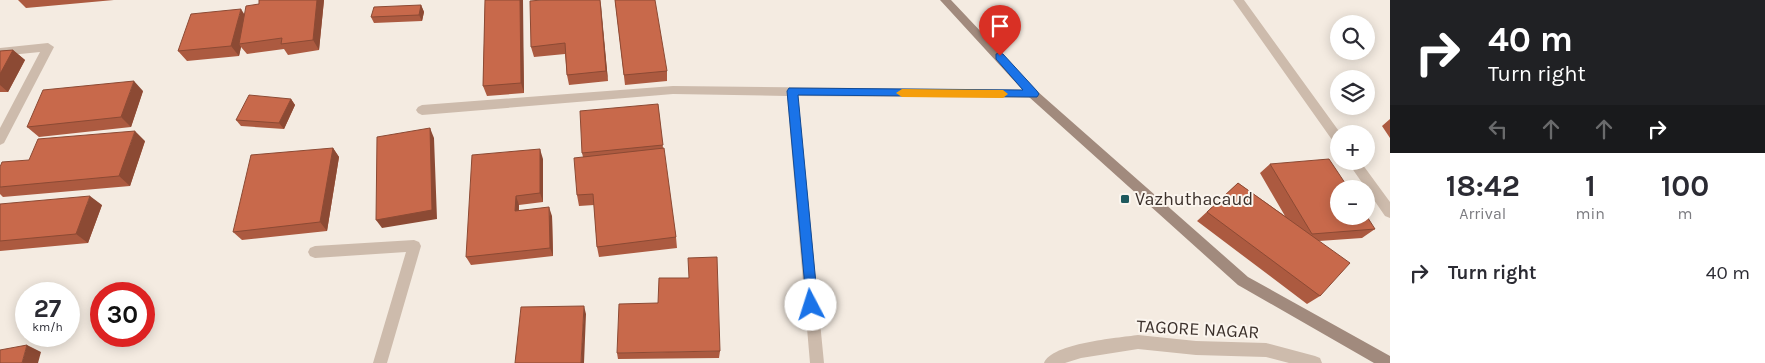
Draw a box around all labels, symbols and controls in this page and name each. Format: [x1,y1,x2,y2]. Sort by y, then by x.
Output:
pin [979,5,1021,56]
icon: arrive [986,12,1014,40]
map controls [1330,15,1375,225]
button: search [1330,15,1375,60]
text: 40 m [1488,19,1573,60]
icon: right [1405,20,1470,85]
text: Turn right [1488,61,1586,87]
button: layers [1330,70,1375,115]
icon: left [1484,115,1512,143]
icon: ahead [1537,115,1565,143]
icon: ahead [1590,115,1618,143]
icon: right [1643,115,1671,143]
button: + [1330,125,1375,170]
text: 18:42 [1446,168,1520,204]
text: 1 [1585,168,1596,204]
text: 100 [1661,168,1709,204]
button: − [1330,180,1375,225]
place label: Vazhuthacaud [1135,188,1253,210]
marker: Vazhuthacaud [1119,193,1131,205]
text: Arrival [1459,204,1506,223]
text: min [1576,204,1605,223]
text: m [1678,204,1692,223]
icon: right [1405,259,1433,287]
text: Turn right [1448,262,1537,284]
text: 40 m [1706,262,1750,284]
position arrow [784,278,836,330]
speed limit sign: 30 [90,282,155,347]
text: 27 [34,294,61,323]
street label: TAGORE NAGAR [1136,315,1260,343]
text: km/h [32,320,63,334]

